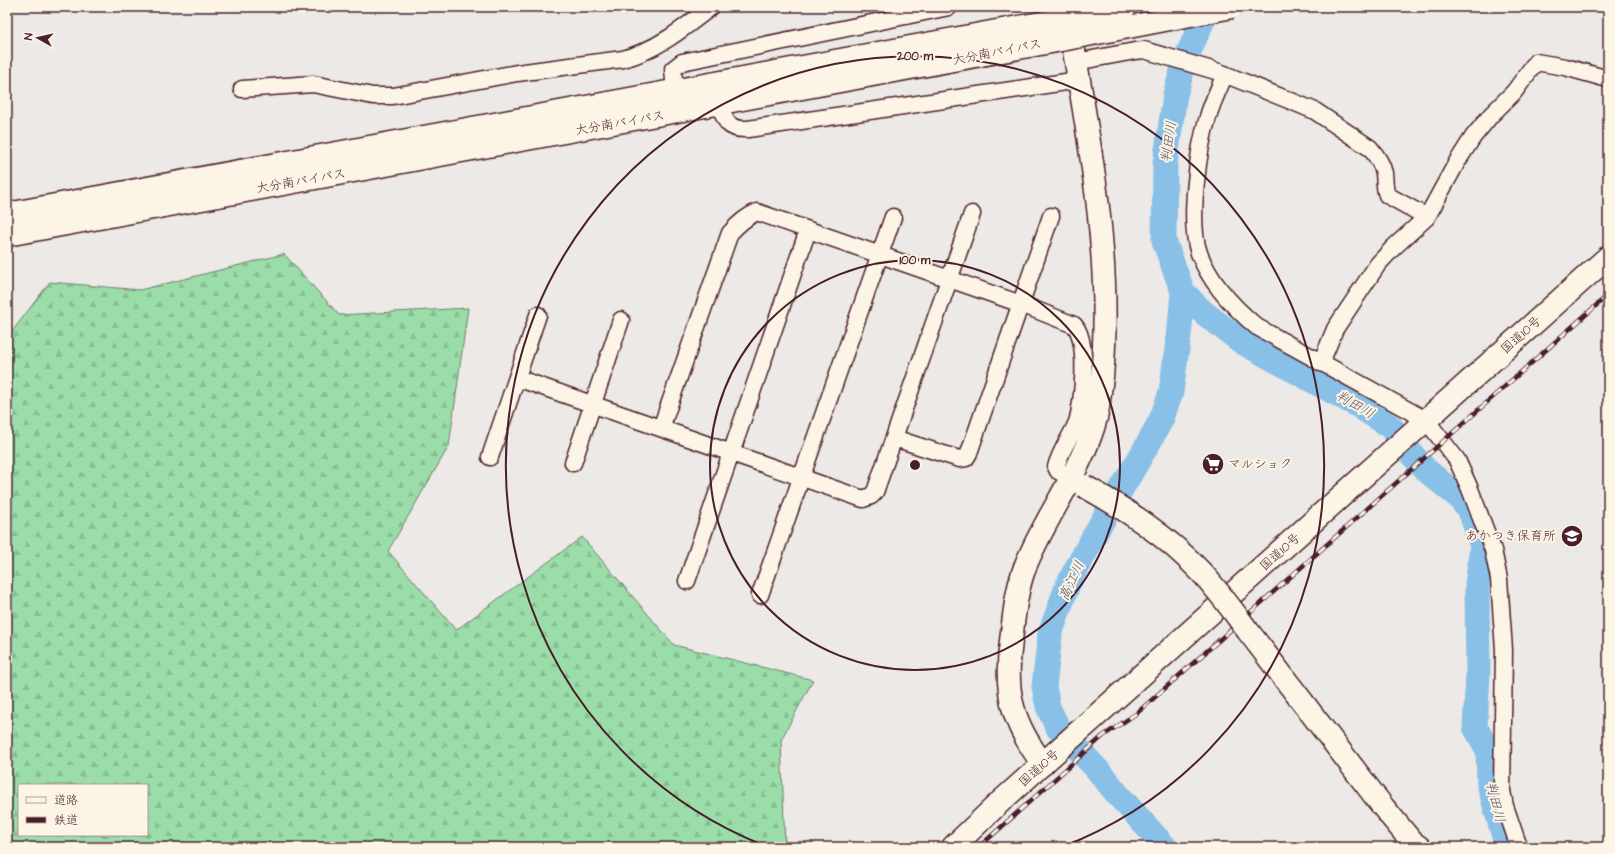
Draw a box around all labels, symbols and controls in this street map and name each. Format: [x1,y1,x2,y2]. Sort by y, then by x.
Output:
north arrow [18,18,58,58]
text: N [21,32,37,41]
street label: 大分南バイパス [951,35,1043,69]
text: 200 m [896,48,934,65]
street label: 大分南バイパス [574,106,666,140]
water label: 判田川 [1156,120,1182,164]
street label: 大分南バイパス [255,164,347,198]
text: 100 m [900,252,931,269]
street label: 国道10号 [1497,312,1545,358]
water label: 判田川 [1332,386,1378,424]
supermarket icon: マルショク [1200,451,1226,477]
place label: マルショク [1228,455,1292,473]
centre of rings [908,458,922,472]
school or university icon: あかつき保育所 [1559,523,1585,549]
place label: あかつき保育所 [1465,527,1556,545]
street label: 国道10号 [1256,529,1304,575]
water label: 高江川 [1054,558,1090,604]
street label: 国道10号 [1015,745,1063,791]
water label: 判田川 [1480,779,1510,825]
legend [18,784,148,836]
text: 道路 [54,792,78,809]
text: 鉄道 [54,812,78,829]

